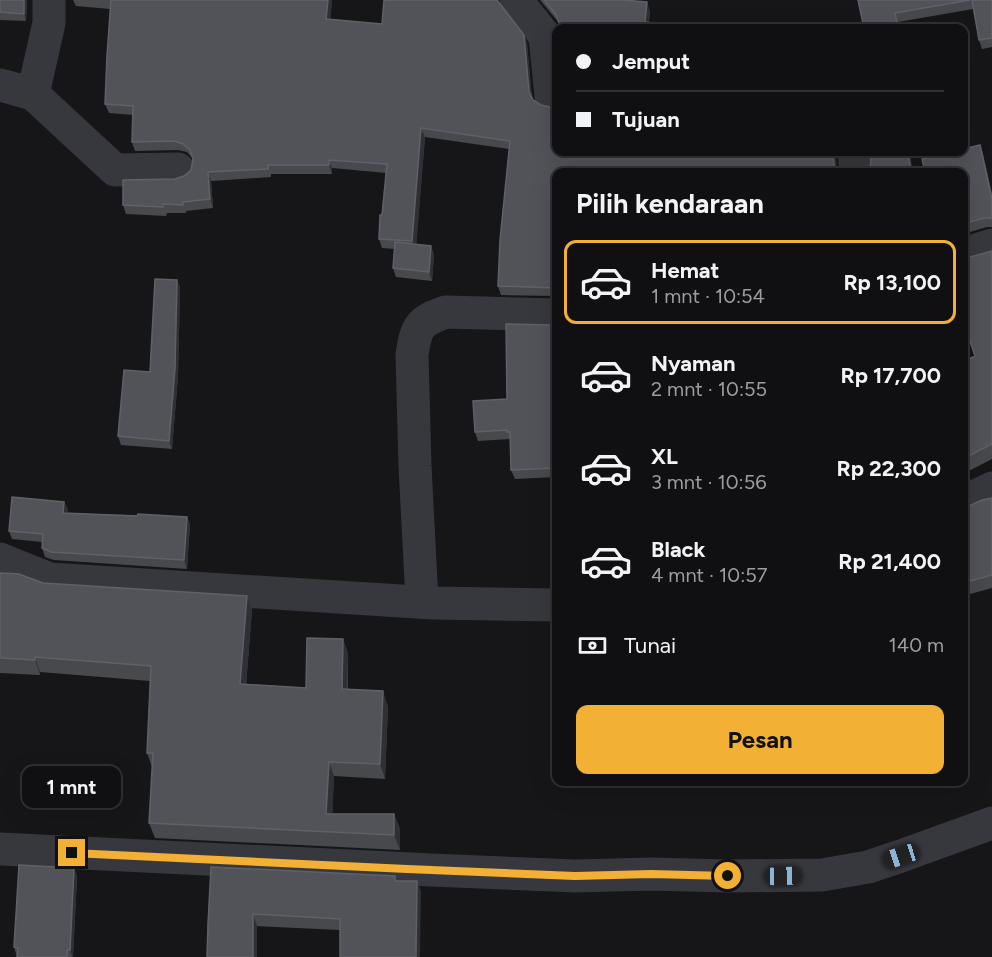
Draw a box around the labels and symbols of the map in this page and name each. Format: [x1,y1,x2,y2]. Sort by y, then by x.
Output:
callout: 1 mnt [22,766,122,808]
route end [58,839,85,866]
car [881,842,921,870]
route start [714,862,741,889]
car [765,867,801,885]

